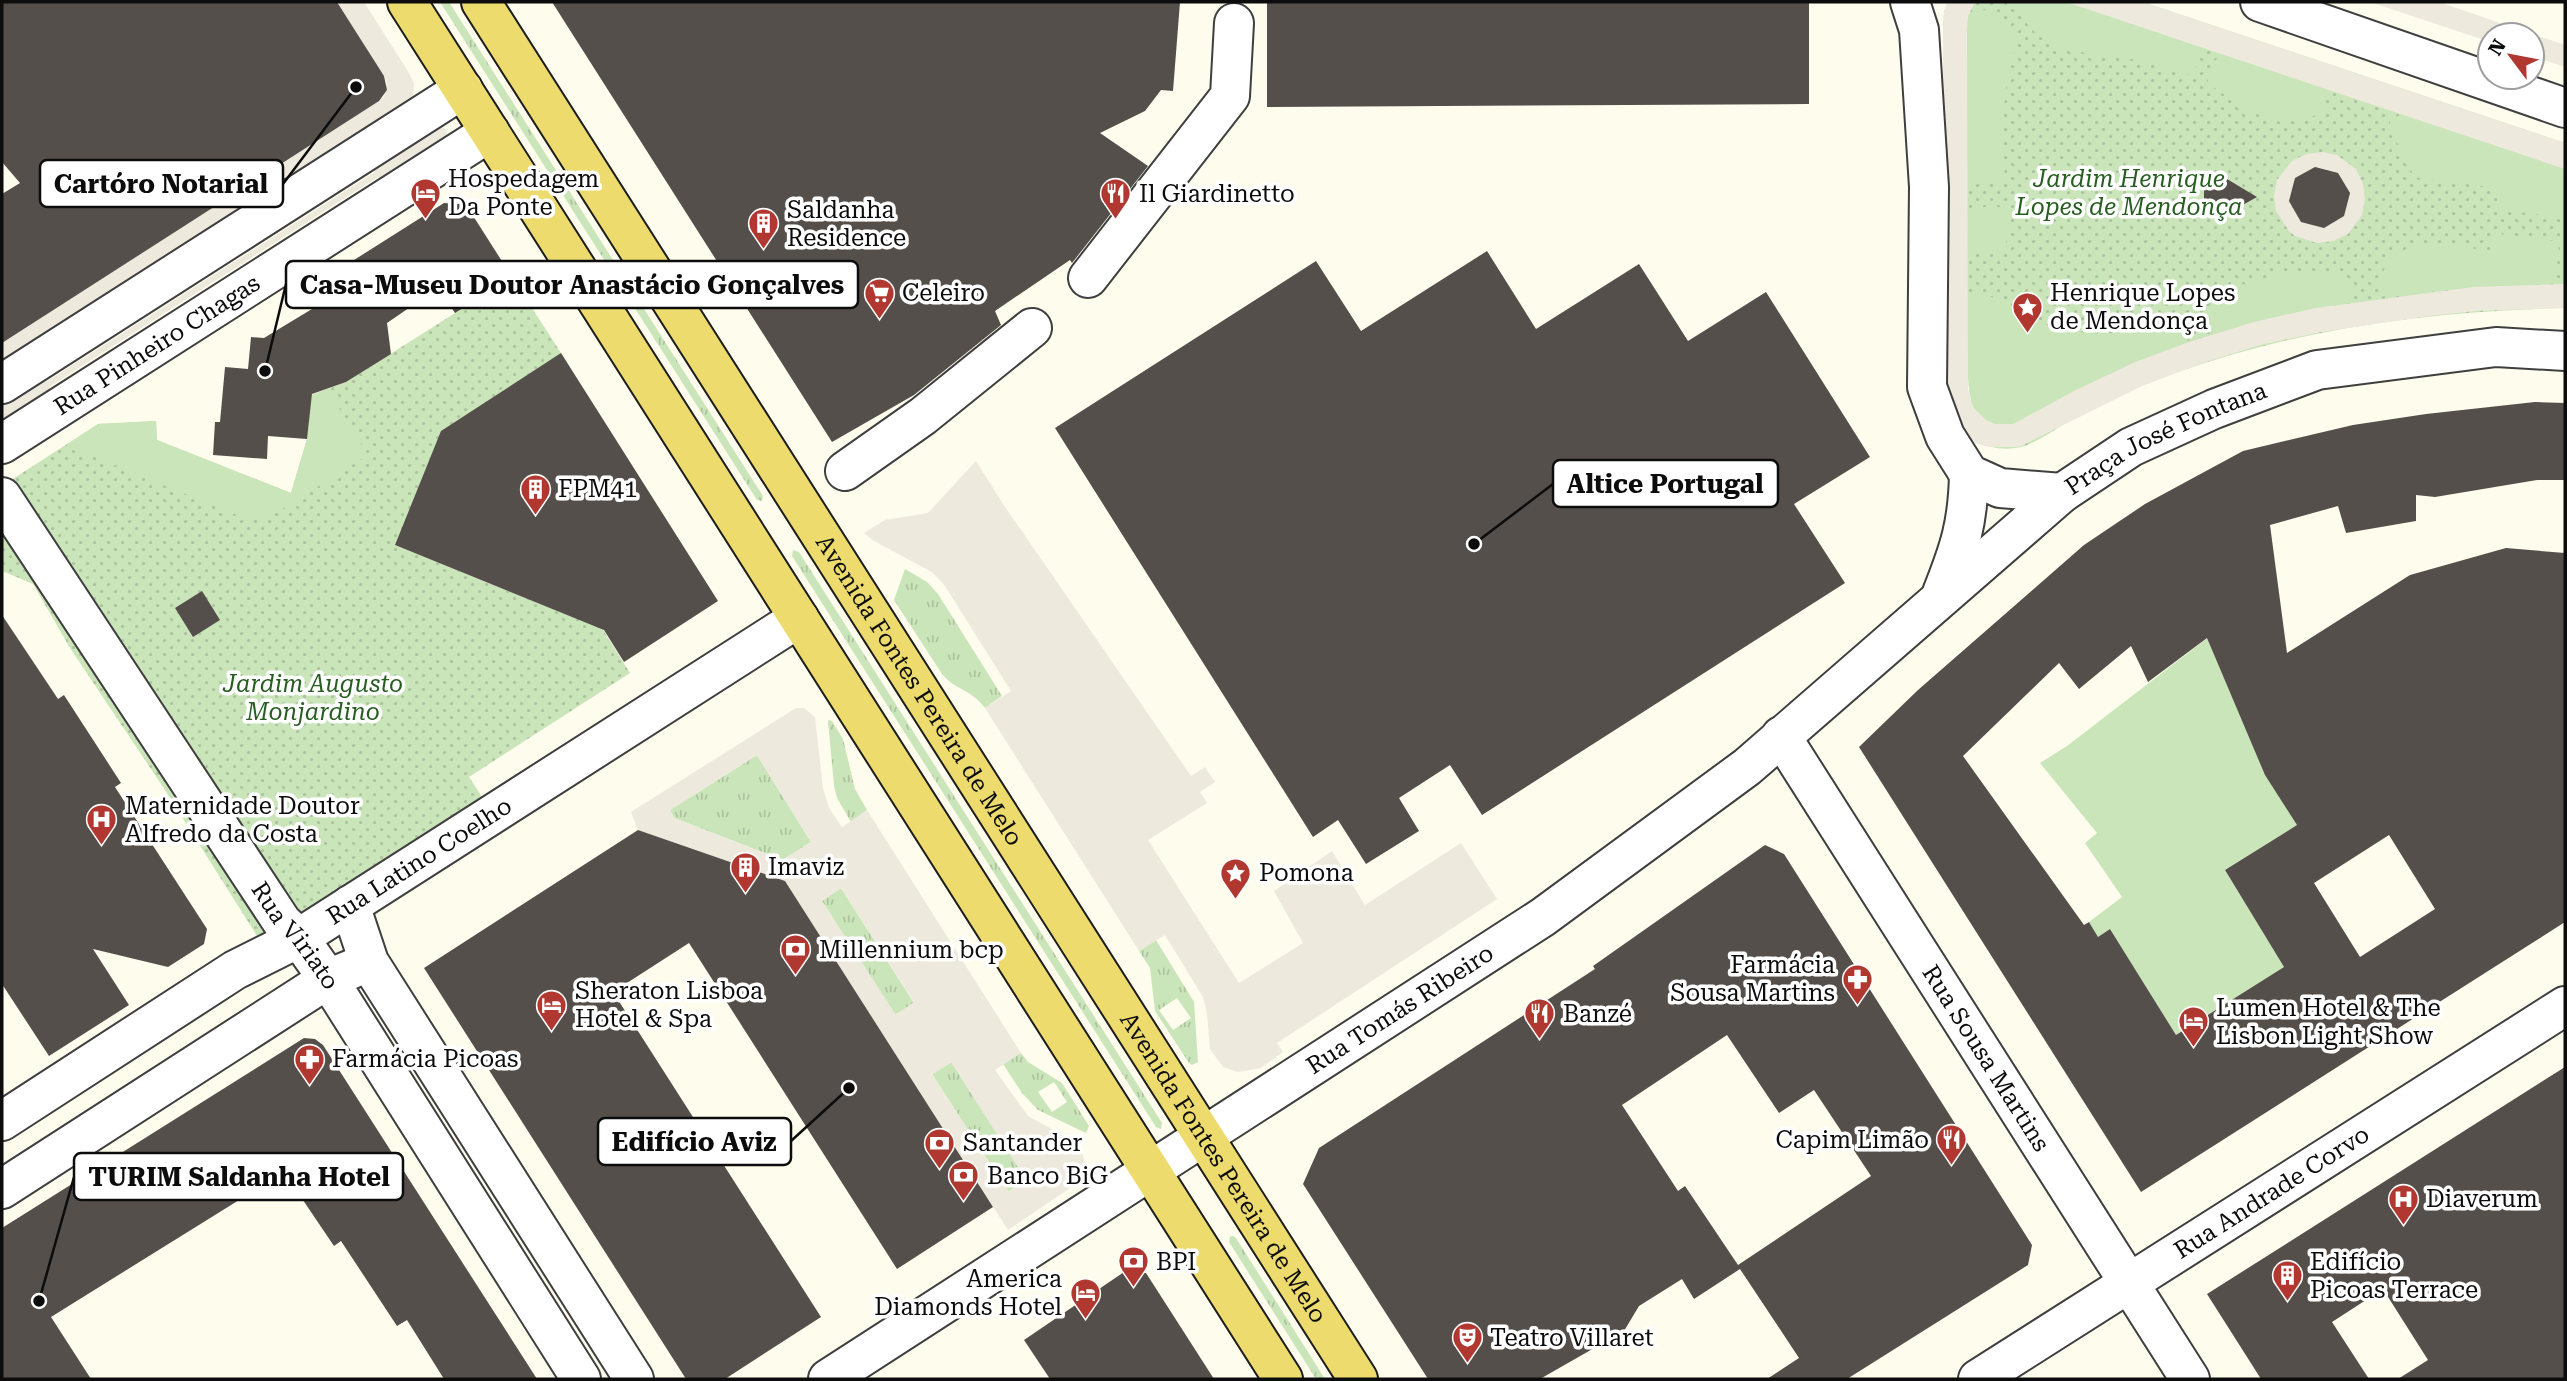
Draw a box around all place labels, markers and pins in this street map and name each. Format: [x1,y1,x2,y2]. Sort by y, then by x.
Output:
callout: Cartóro Notarial [40,160,283,207]
place label: Hospedagem Da Ponte [448,165,599,221]
hotel icon: Hospedagem Da Ponte [408,176,442,220]
restaurant icon: Il Giardinetto [1099,177,1133,221]
place label: Il Giardinetto [1139,180,1295,208]
place label: Saldanha Residence [787,196,906,252]
building icon: Saldanha Residence [747,207,781,251]
callout: Casa-Museu Doutor Anastácio Gonçalves [286,261,858,308]
supermarket icon: Celeiro [862,276,896,320]
place label: Celeiro [902,279,985,307]
place label: Henrique Lopes de Mendonça [2050,279,2235,335]
place icon: Henrique Lopes de Mendonça [2010,290,2044,334]
callout: Altice Portugal [1553,460,1778,507]
building icon: FPM41 [518,472,552,516]
place label: FPM41 [558,475,637,503]
place label: Maternidade Doutor Alfredo da Costa [125,792,360,848]
hospital icon: Maternidade Doutor Alfredo da Costa [85,803,119,847]
building icon: Imaviz [728,850,762,894]
place label: Imaviz [768,853,844,881]
place icon: Pomona [1219,856,1253,900]
place label: Pomona [1259,859,1354,887]
bank icon: Millennium bcp [779,933,813,977]
place label: Millennium bcp [819,936,1004,964]
place label: Farmácia Sousa Martins [1670,951,1835,1007]
pharmacy icon: Farmácia Sousa Martins [1841,962,1875,1006]
place label: Sheraton Lisboa Hotel & Spa [575,977,763,1033]
hotel icon: Sheraton Lisboa Hotel & Spa [535,988,569,1032]
place label: Lumen Hotel & The Lisbon Light Show [2216,994,2441,1050]
restaurant icon: Banzé [1523,997,1557,1041]
place label: Banzé [1563,1000,1632,1028]
hotel icon: Lumen Hotel & The Lisbon Light Show [2176,1005,2210,1049]
pharmacy icon: Farmácia Picoas [292,1042,326,1086]
place label: Farmácia Picoas [332,1045,518,1073]
callout: Edifício Aviz [598,1118,791,1165]
restaurant icon: Capim Limão [1935,1123,1969,1167]
bank icon: Santander [923,1126,957,1170]
place label: Capim Limão [1776,1126,1929,1154]
place label: Santander [963,1129,1082,1157]
callout: TURIM Saldanha Hotel [74,1153,403,1200]
bank icon: Banco BiG [947,1159,981,1203]
place label: Banco BiG [987,1162,1108,1190]
hospital icon: Diaverum [2386,1182,2420,1226]
place label: Diaverum [2426,1185,2538,1213]
bank icon: BPI [1116,1245,1150,1289]
place label: BPI [1156,1248,1196,1276]
place label: Edifício Picoas Terrace [2310,1248,2478,1304]
building icon: Edifício Picoas Terrace [2270,1259,2304,1303]
place label: America Diamonds Hotel [874,1265,1062,1321]
hotel icon: America Diamonds Hotel [1068,1276,1102,1320]
theatre icon: Teatro Villaret [1450,1321,1484,1365]
place label: Teatro Villaret [1490,1324,1654,1352]

